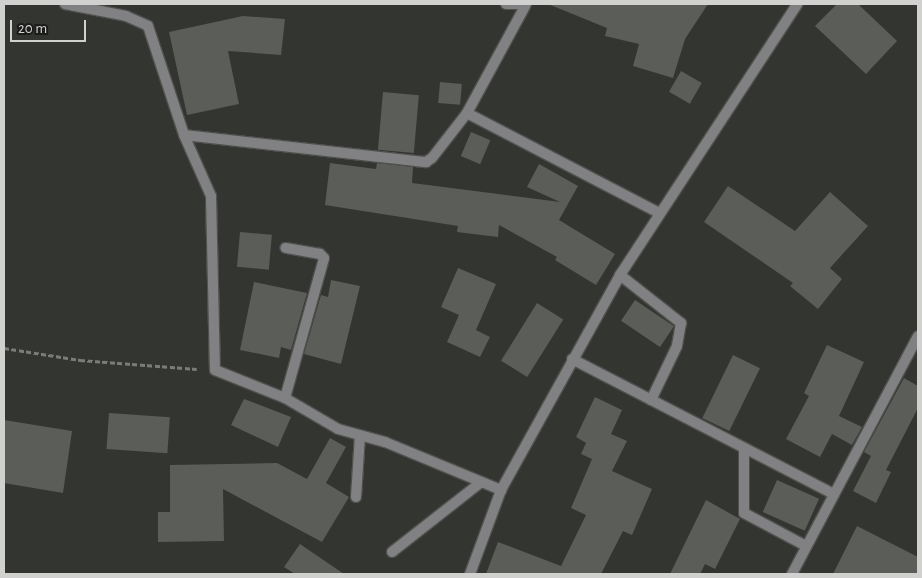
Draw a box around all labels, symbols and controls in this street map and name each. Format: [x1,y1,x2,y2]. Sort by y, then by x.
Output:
scale bar [12,10,89,42]
text: 20 m [18,21,47,36]

